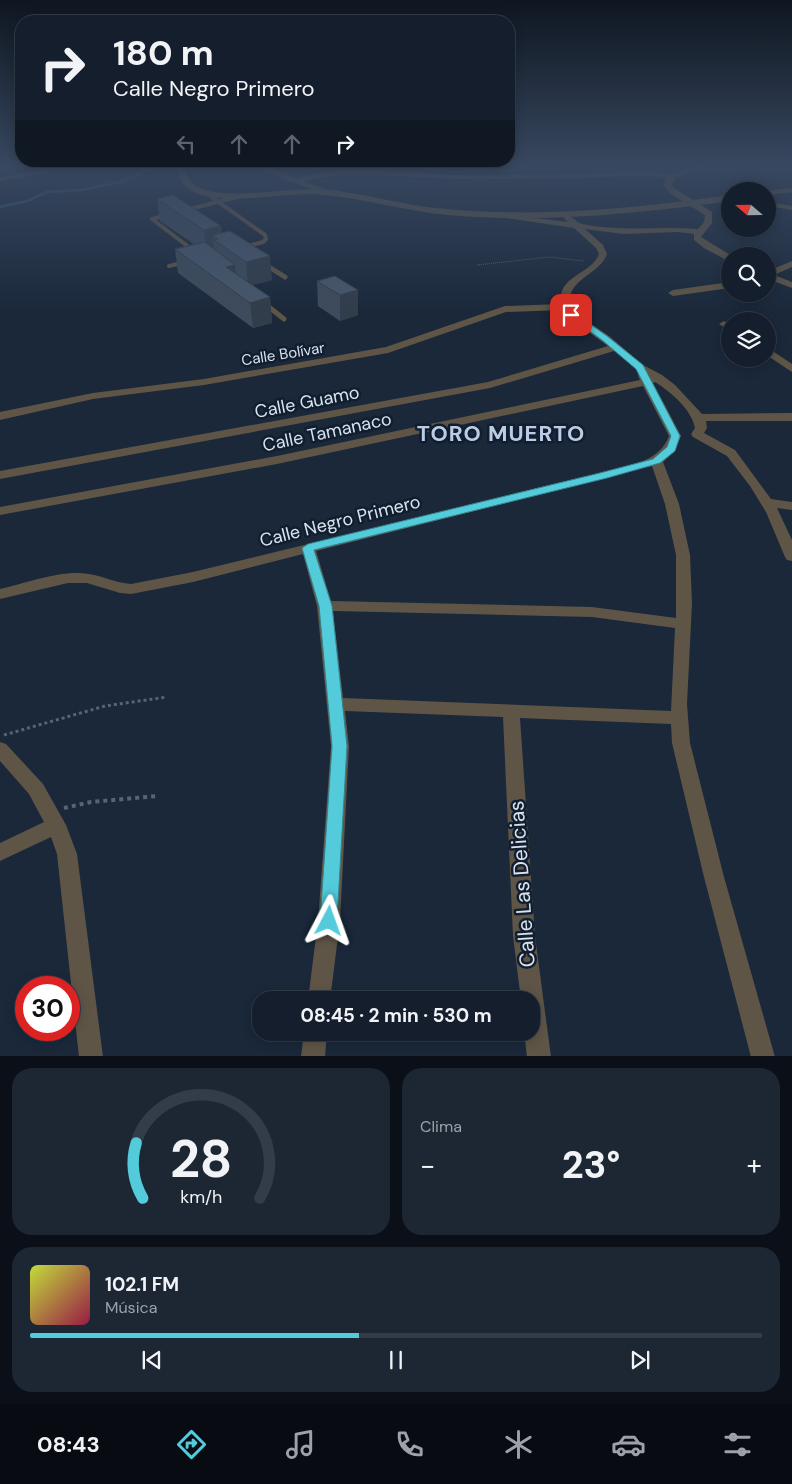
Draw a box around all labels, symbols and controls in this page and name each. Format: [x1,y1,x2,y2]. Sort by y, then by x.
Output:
text: 180 m [113,30,214,76]
icon: right [30,35,95,100]
text: Calle Negro Primero [113,74,314,103]
icon: left [172,130,200,158]
icon: ahead [225,130,253,158]
icon: ahead [278,130,306,158]
icon: right [331,130,359,158]
north arrow [721,182,776,238]
map controls [721,182,776,367]
button: search [721,247,776,302]
pin [550,294,592,336]
icon: arrive [557,301,585,329]
button: layers [721,312,776,367]
street label: Calle Bolívar [240,337,326,370]
street label: Calle Guamo [253,380,361,424]
street label: Calle Tamanaco [260,407,394,457]
district label: TORO MUERTO [417,419,585,448]
street label: Calle Negro Primero [257,489,423,553]
street label: Calle Las Delicias [502,800,542,968]
position arrow [302,894,354,946]
speed limit sign: 30 [15,976,80,1041]
text: 08:45 · 2 min · 530 m [300,1003,492,1028]
text: Clima [420,1116,462,1137]
text: 28 [170,1125,232,1193]
text: 23° [562,1140,620,1190]
text: − [420,1147,435,1184]
text: + [747,1147,762,1184]
text: km/h [180,1185,222,1209]
text: 102.1 FM [105,1272,179,1297]
text: Música [105,1297,157,1318]
icon: previous [138,1346,166,1374]
icon: pause [382,1346,410,1374]
icon: next [626,1346,654,1374]
icon: directions [174,1427,209,1462]
icon: music [283,1427,318,1462]
icon: phone [392,1427,427,1462]
icon: climate [501,1427,536,1462]
icon: car [611,1427,646,1462]
icon: filters [720,1427,755,1462]
text: 08:43 [37,1430,100,1459]

